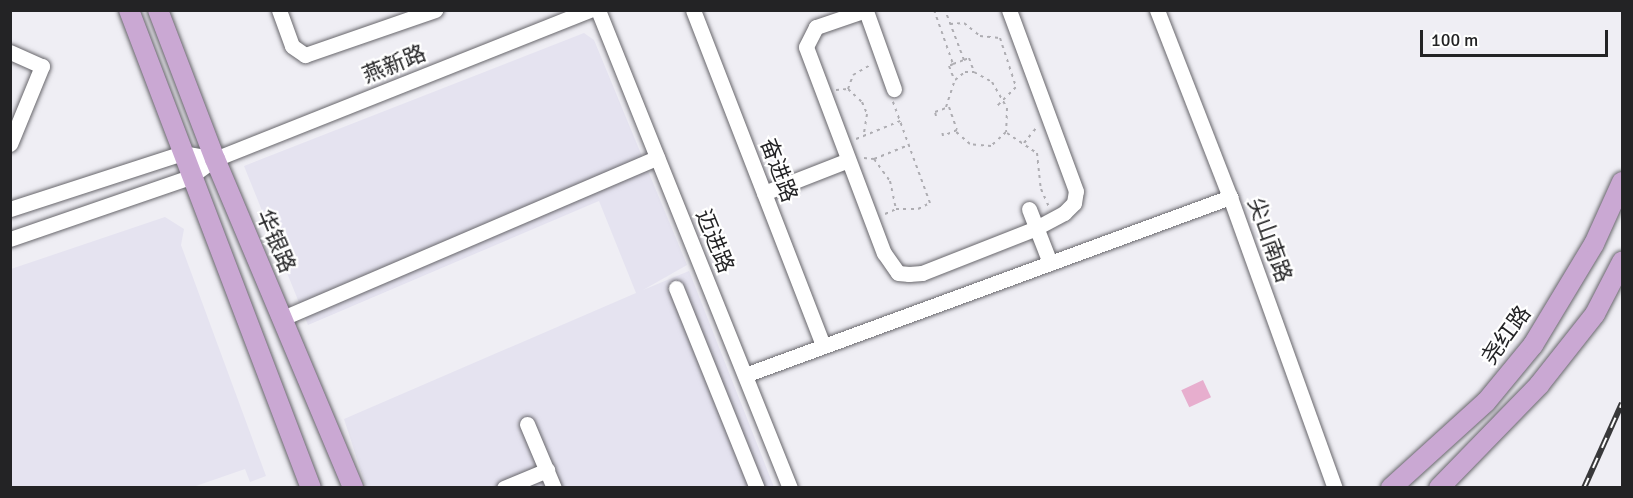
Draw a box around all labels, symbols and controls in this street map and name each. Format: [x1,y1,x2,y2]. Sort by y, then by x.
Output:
scale bar [1423,18,1610,56]
text: 100 m [1431,29,1478,51]
street label: 燕新路 [358,39,430,89]
street label: 奋进路 [755,134,803,206]
street label: 尖山南路 [1243,194,1297,286]
street label: 华银路 [251,205,301,277]
street label: 迈进路 [690,205,740,277]
street label: 尧红路 [1476,301,1536,369]

